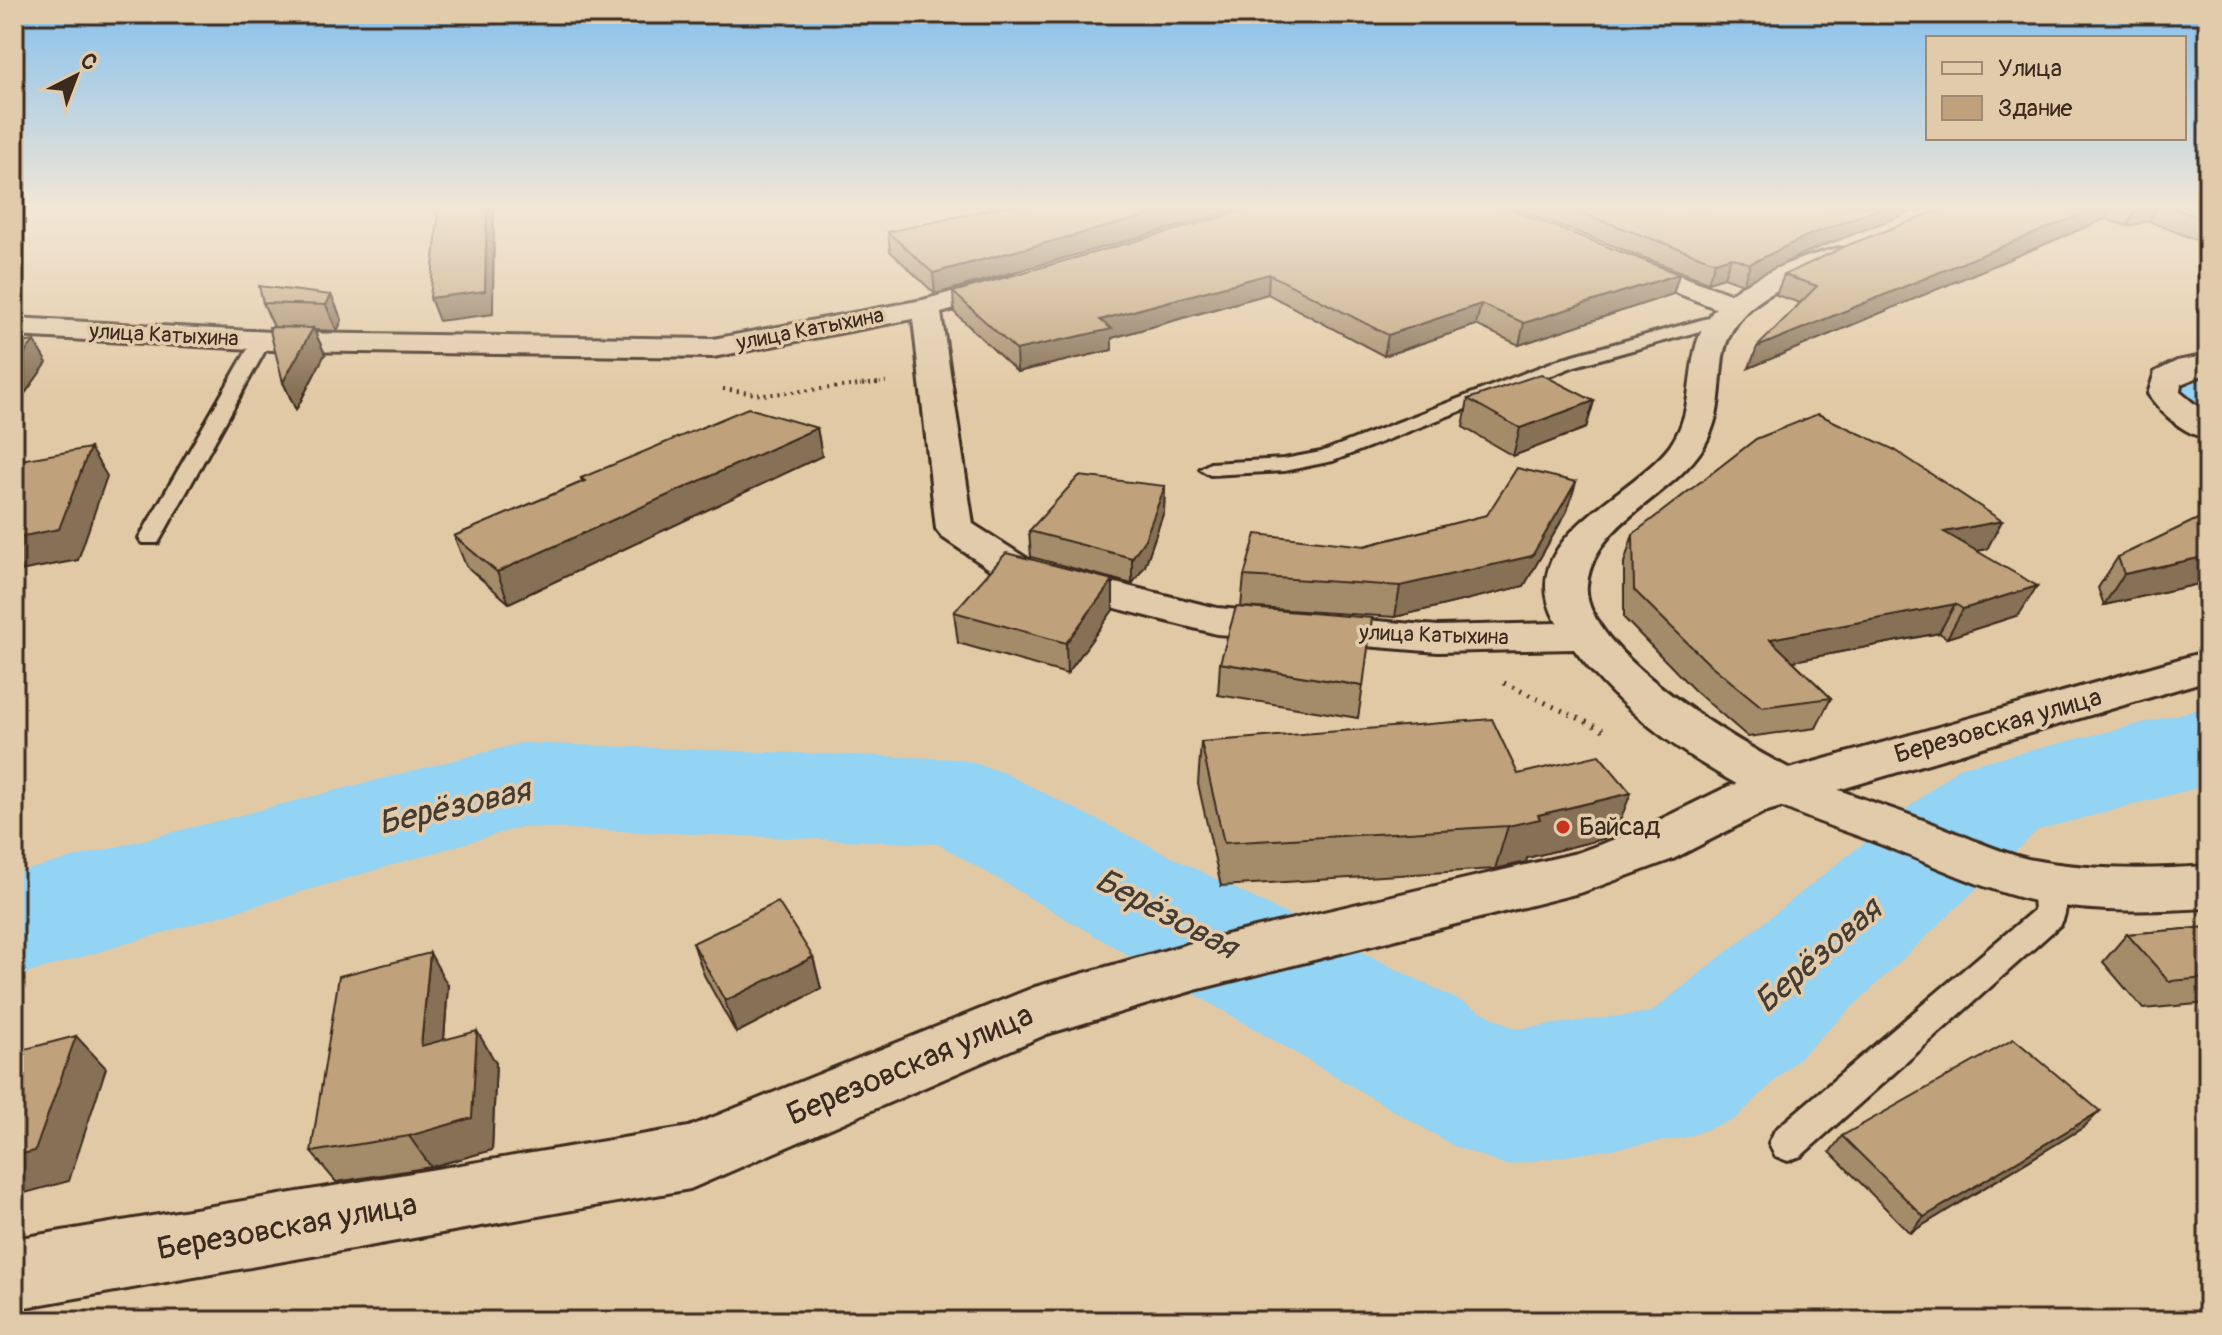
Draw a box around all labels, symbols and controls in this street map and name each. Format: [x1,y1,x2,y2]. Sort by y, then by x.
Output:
north arrow [36,36,116,116]
legend [1926,36,2186,140]
text: С [74,47,103,77]
text: Улица [1998,54,2062,83]
text: Здание [1998,94,2073,123]
street label: улица Катыхина [733,301,886,357]
street label: улица Катыхина [88,317,239,353]
street label: улица Катыхина [1358,618,1509,652]
street label: Березовская улица [1891,681,2105,771]
water label: Берёзовая [374,768,537,845]
place label: Байсад [1579,811,1660,843]
marker: Байсад [1554,818,1572,836]
water label: Берёзовая [1088,859,1247,971]
water label: Берёзовая [1746,887,1893,1023]
street label: Березовская улица [781,995,1039,1135]
street label: Березовская улица [154,1184,420,1270]

